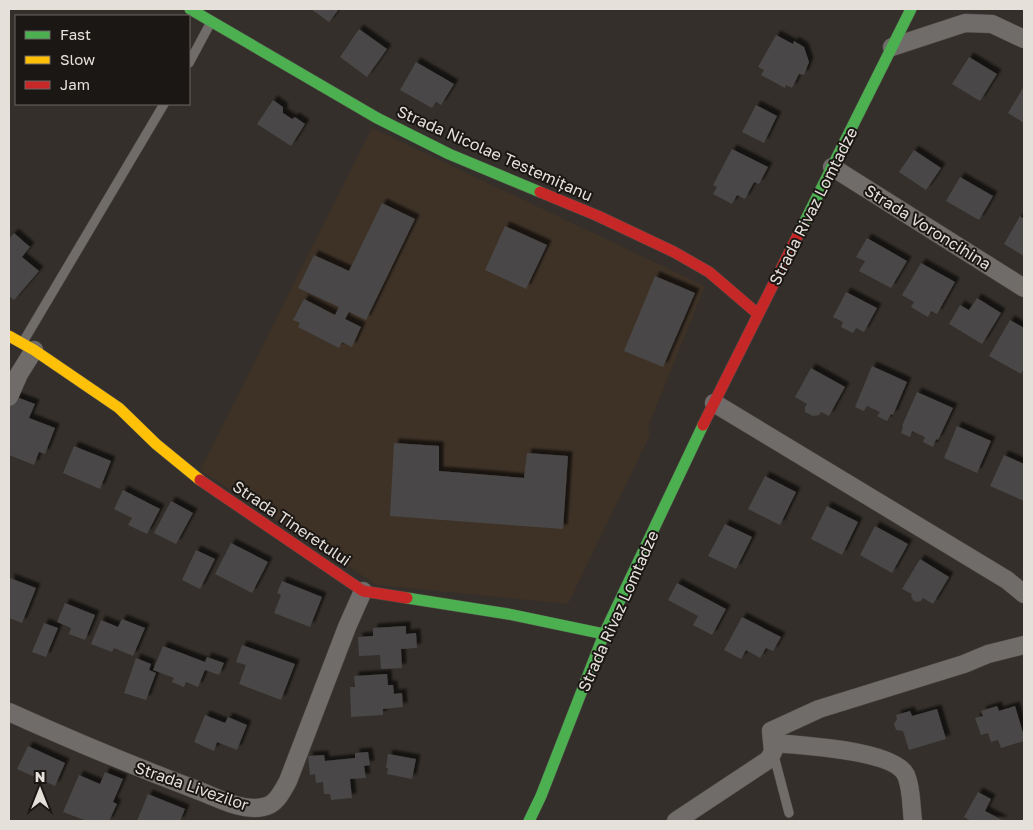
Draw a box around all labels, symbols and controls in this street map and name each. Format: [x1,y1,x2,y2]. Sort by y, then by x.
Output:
legend [15,15,190,105]
text: Fast [60,25,91,43]
text: Slow [60,50,95,68]
text: Jam [60,75,90,93]
street label: Strada Nicolae Testemițanu [394,101,596,205]
street label: Strada Rivaz Lomtadze [764,124,862,288]
street label: Strada Voroncihina [861,180,995,274]
street label: Strada Tineretului [229,476,355,570]
street label: Strada Rivaz Lomtadze [573,527,663,695]
street label: Strada Livezilor [133,757,251,815]
north arrow [15,765,65,815]
text: N [35,768,45,785]

